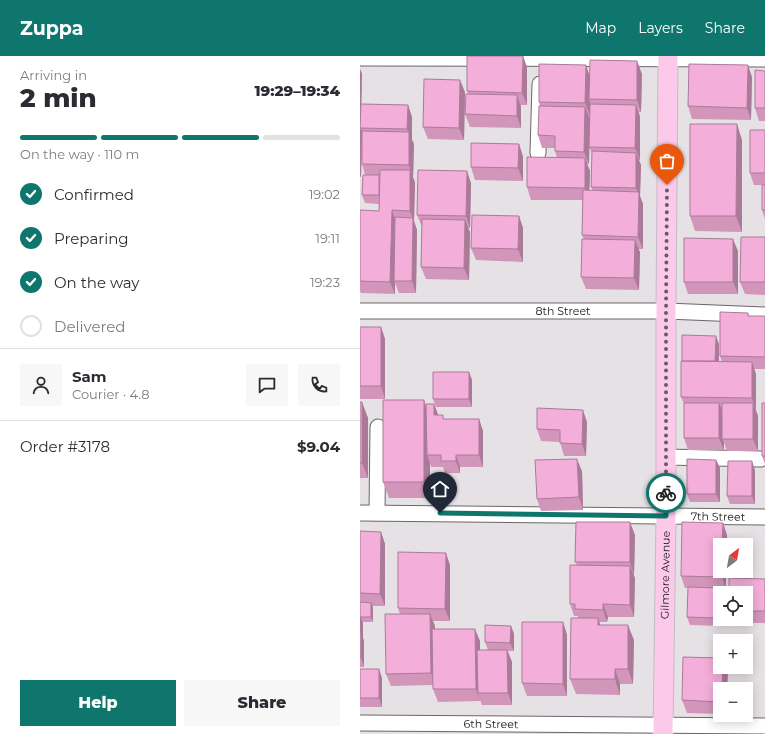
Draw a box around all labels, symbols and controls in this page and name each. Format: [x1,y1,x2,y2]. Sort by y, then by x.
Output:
text: Zuppa [20,17,84,40]
text: Map [585,19,616,37]
text: Layers [638,19,683,37]
text: Share [705,19,745,37]
text: Arriving in [20,67,87,83]
text: 19:29–19:34 [254,81,340,100]
text: 2 min [20,82,97,114]
pin [650,144,684,185]
text: On the way · 110 m [20,146,139,162]
icon: bag [656,150,678,172]
icon: check [20,183,42,205]
text: Confirmed [54,185,134,204]
text: 19:02 [309,186,340,202]
icon: check [20,227,42,249]
text: Preparing [54,229,129,248]
text: 19:11 [315,230,340,246]
icon: check [20,271,42,293]
text: On the way [54,273,139,292]
text: 19:23 [310,274,340,290]
street label: 8th Street [535,304,591,318]
text: Delivered [54,317,126,336]
button: person [20,364,62,406]
button: chat [246,364,288,406]
button: phone [298,364,340,406]
text: Sam [72,367,107,386]
text: Courier · 4.8 [72,386,150,402]
text: Order #3178 [20,437,110,456]
text: $9.04 [297,437,340,456]
pin [423,472,457,513]
courier [646,473,686,513]
icon: home [429,478,451,500]
icon: bike [655,482,677,504]
street label: 7th Street [691,509,746,524]
street label: Gilmore Avenue [658,530,673,619]
north arrow [713,538,753,578]
map controls [713,538,753,722]
button: locate [713,586,753,626]
button: + [713,634,753,674]
button: Help [20,680,176,726]
button: Share [184,680,340,726]
button: − [713,682,753,722]
street label: 6th Street [464,717,519,731]

